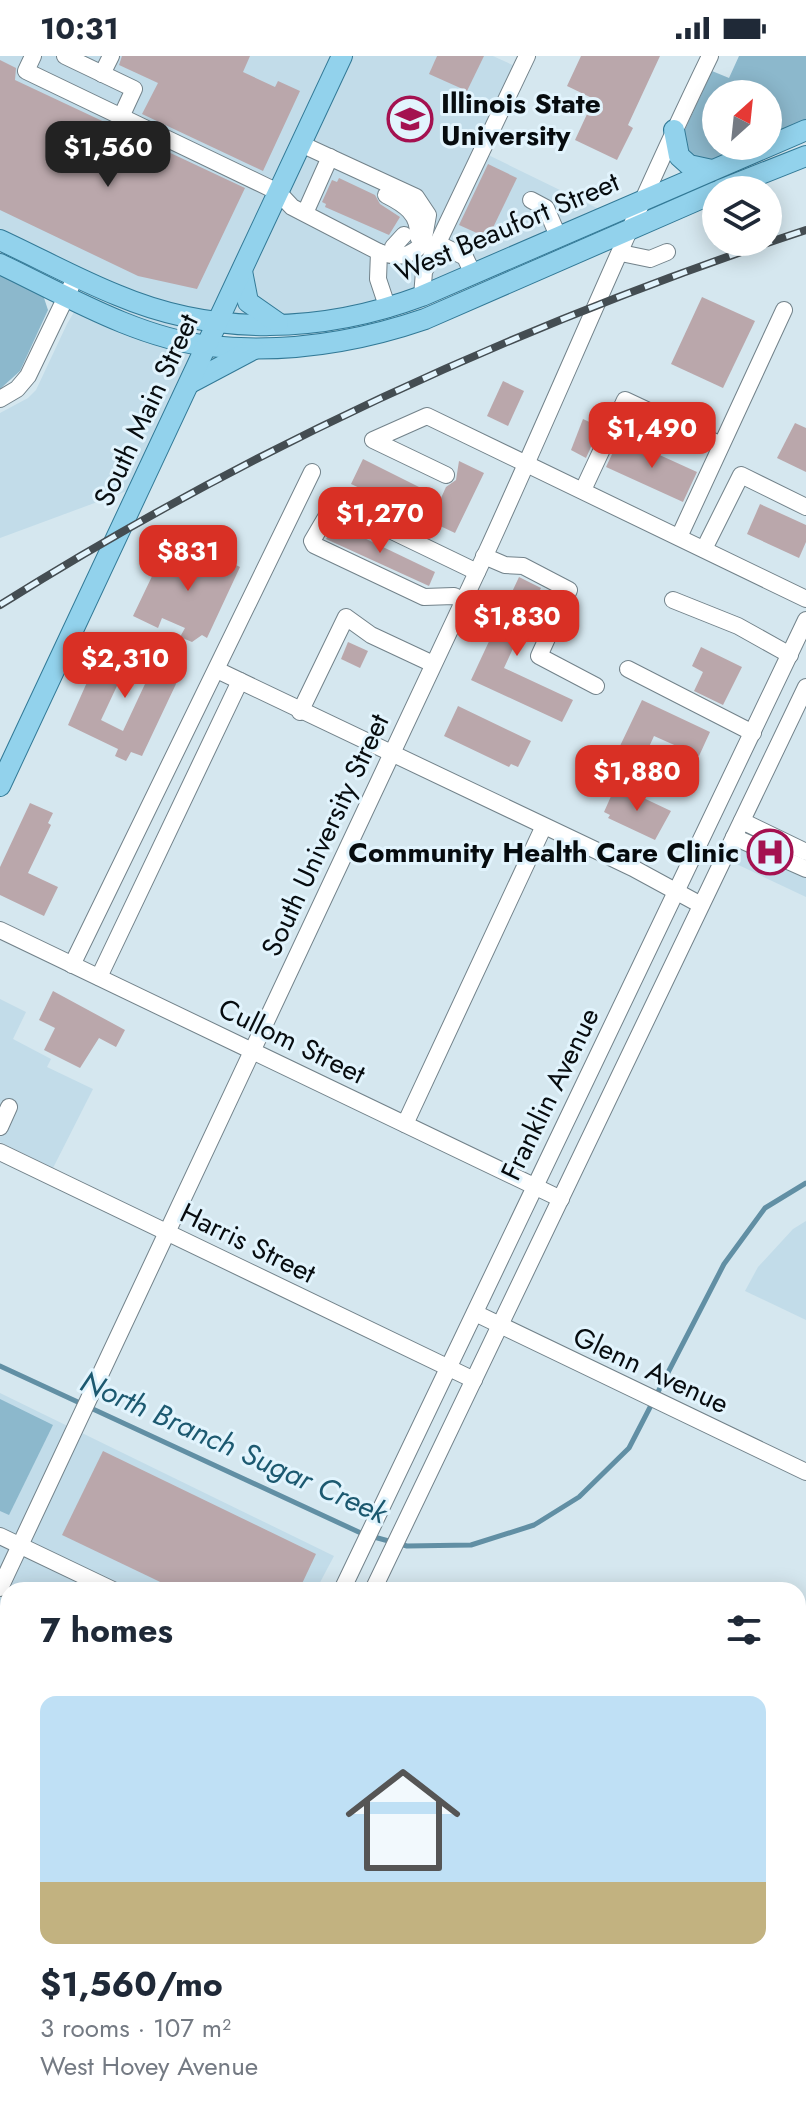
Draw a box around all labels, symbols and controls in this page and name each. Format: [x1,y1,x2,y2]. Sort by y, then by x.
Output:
text: 10:31 [40,7,119,50]
north arrow [702,80,782,160]
map controls [702,80,782,256]
place label: Illinois State University [441,83,601,156]
school or university icon: Illinois State University [386,95,434,143]
pin: $1,560 [43,121,173,189]
text: $1,560 [63,128,153,166]
street label: West Beaufort Street [389,161,625,293]
button: layers [702,176,782,256]
street label: South Main Street [83,307,209,513]
pin: $1,490 [587,402,717,470]
text: $1,490 [607,409,697,447]
pin: $1,270 [315,487,445,555]
text: $1,270 [336,494,424,532]
pin: $831 [141,525,235,593]
text: $831 [157,532,219,570]
pin: $1,830 [452,590,582,658]
text: $1,830 [473,597,561,635]
pin: $2,310 [60,632,190,700]
text: $2,310 [81,639,169,677]
street label: South University Street [251,707,399,963]
pin: $1,880 [572,745,702,813]
text: $1,880 [593,752,681,790]
hospital icon: Community Health Care Clinic [746,828,794,876]
place label: Community Health Care Clinic [348,832,739,873]
street label: Cullom Street [212,988,373,1094]
street label: Franklin Avenue [490,1001,610,1187]
street label: Harris Street [173,1192,323,1294]
street label: Glenn Avenue [566,1316,736,1424]
water label: North Branch Sugar Creek [74,1360,395,1535]
text: 7 homes [40,1606,173,1655]
icon: filters [722,1608,766,1652]
icon: home [331,1748,475,1892]
text: $1,560/mo [40,1960,223,2009]
text: 3 rooms · 107 m² [40,2009,231,2047]
text: West Hovey Avenue [40,2047,258,2085]

